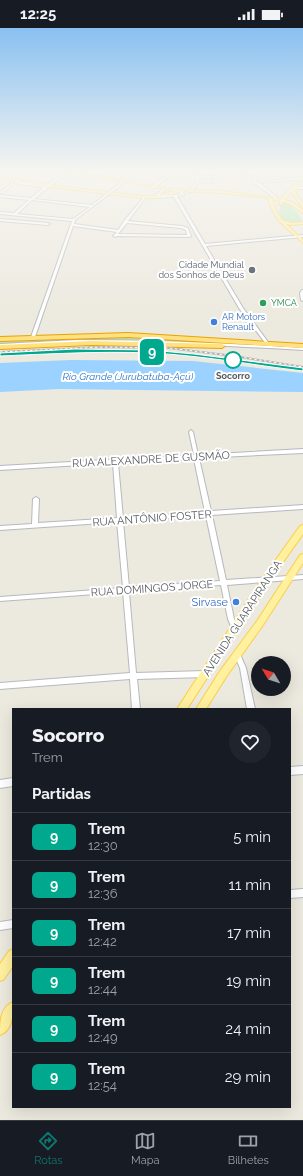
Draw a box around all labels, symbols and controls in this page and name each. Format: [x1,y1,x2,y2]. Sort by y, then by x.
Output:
text: 12:25 [20,5,56,23]
place label: Cidade Mundial dos Sonhos de Deus [159,260,245,280]
marker: Cidade Mundial dos Sonhos de Deus [247,265,257,275]
marker: YMCA [258,298,268,308]
place label: YMCA [271,298,297,308]
place label: AR Motors Renault [222,312,266,332]
marker: AR Motors Renault [209,317,219,327]
line badge: 9 [139,339,165,365]
text: 9 [148,344,156,360]
marker: Socorro [224,351,242,369]
water label: Rio Grande (Jurubatuba-Açú) [63,371,194,382]
place label: Socorro [216,371,250,381]
street label: RUA ALEXANDRE DE GUSMÃO [72,448,230,470]
street label: RUA ANTÔNIO FOSTER [92,507,212,529]
street label: AVENIDA GUARAPIRANGA [200,557,285,679]
street label: RUA DOMINGOS JORGE [90,578,214,599]
place label: Sirvase [192,596,229,609]
marker: Sirvase [231,597,241,607]
north arrow [251,656,291,696]
map controls [251,656,291,696]
button: heart [229,721,271,763]
text: Socorro [32,724,104,746]
text: Trem [32,750,63,765]
text: Partidas [32,785,91,803]
text: Trem [88,820,125,838]
text: 5 min [233,828,271,846]
text: 9 [50,829,58,845]
text: 12:30 [88,838,118,853]
text: Trem [88,868,125,886]
text: 11 min [229,876,271,894]
text: 9 [50,877,58,893]
text: 12:36 [88,886,118,901]
text: Trem [88,916,125,934]
text: 17 min [227,924,271,942]
text: 9 [50,925,58,941]
text: 12:42 [88,934,117,949]
text: Trem [88,964,125,982]
text: 19 min [226,972,271,990]
text: 9 [50,973,58,989]
text: 12:44 [88,982,117,997]
text: Trem [88,1012,125,1030]
text: 24 min [225,1020,271,1038]
text: 9 [50,1021,58,1037]
text: 12:49 [88,1030,118,1045]
text: Trem [88,1060,125,1078]
text: 29 min [225,1068,271,1086]
text: 9 [50,1069,58,1085]
text: 12:54 [88,1078,117,1093]
tab: Rotas [34,1130,63,1167]
tab: Mapa [131,1130,159,1167]
tab: Bilhetes [228,1130,269,1167]

